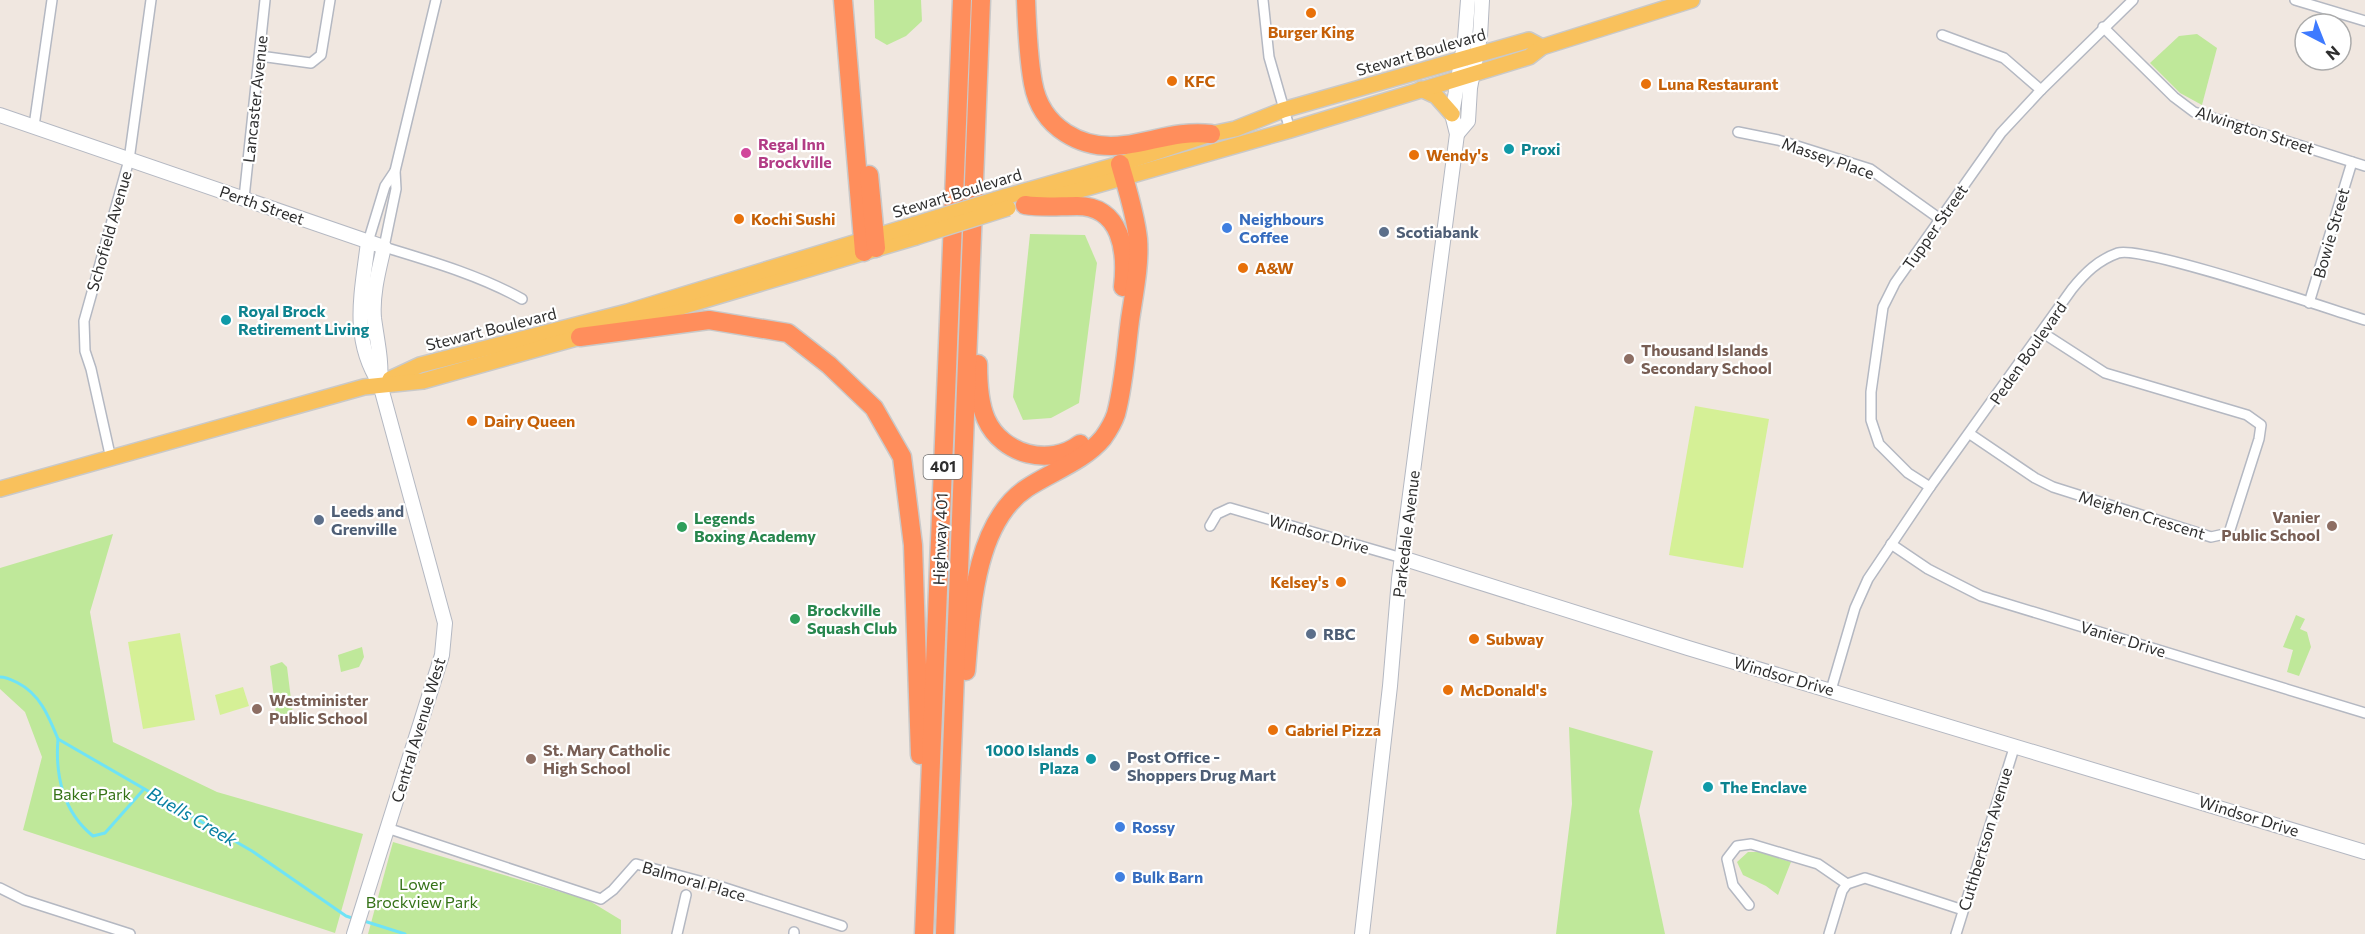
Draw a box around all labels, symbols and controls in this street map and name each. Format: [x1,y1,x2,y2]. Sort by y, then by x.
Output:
marker: Burger King [1304,6,1318,20]
north arrow [2293,12,2353,72]
place label: Burger King [1268,22,1355,41]
street label: Stewart Boulevard [1354,24,1488,79]
street label: Lancaster Avenue [238,34,271,164]
text: N [2323,42,2344,65]
place label: KFC [1184,71,1215,90]
marker: KFC [1165,74,1179,88]
place label: Luna Restaurant [1658,74,1779,93]
marker: Luna Restaurant [1639,77,1653,91]
street label: Alwington Street [2194,101,2317,158]
street label: Massey Place [1779,133,1877,182]
place label: Regal Inn Brockville [758,134,832,171]
place label: Proxi [1521,139,1560,158]
marker: Proxi [1502,142,1516,156]
place label: Wendy's [1426,145,1489,164]
marker: Regal Inn Brockville [739,146,753,160]
marker: Wendy's [1407,148,1421,162]
street label: Stewart Boulevard [890,164,1024,221]
street label: Schofield Avenue [82,168,135,293]
street label: Tupper Street [1898,180,1971,273]
street label: Perth Street [217,181,308,228]
street label: Bowie Street [2309,185,2353,280]
place label: Kochi Sushi [751,209,835,228]
place label: Neighbours Coffee [1239,209,1324,246]
marker: Kochi Sushi [732,212,746,226]
marker: Neighbours Coffee [1220,221,1234,235]
place label: Scotiabank [1396,222,1480,241]
marker: Scotiabank [1377,225,1391,239]
place label: A&W [1255,258,1294,277]
marker: A&W [1236,261,1250,275]
street label: Peden Boulevard [1985,298,2070,408]
place label: Royal Brock Retirement Living [238,301,369,338]
street label: Stewart Boulevard [424,303,558,354]
marker: Royal Brock Retirement Living [219,313,233,327]
place label: Thousand Islands Secondary School [1641,340,1772,377]
marker: Thousand Islands Secondary School [1622,352,1636,366]
place label: Dairy Queen [484,411,575,430]
marker: Dairy Queen [465,414,479,428]
road number: 401 [924,455,962,479]
street label: Parkedale Avenue [1388,469,1423,599]
street label: Meighen Crescent [2077,486,2208,543]
street label: Highway 401 [928,492,951,586]
place label: Leeds and Grenville [331,501,404,538]
place label: Vanier Public School [2221,507,2320,544]
place label: Legends Boxing Academy [694,508,816,545]
street label: Windsor Drive [1267,510,1372,557]
marker: Leeds and Grenville [312,513,326,527]
marker: Vanier Public School [2325,519,2339,533]
marker: Legends Boxing Academy [675,520,689,534]
place label: Kelsey's [1270,572,1329,591]
marker: Kelsey's [1334,575,1348,589]
place label: Brockville Squash Club [807,600,897,637]
marker: Brockville Squash Club [788,612,802,626]
street label: Vanier Drive [2078,617,2168,661]
place label: RBC [1323,624,1356,643]
marker: RBC [1304,627,1318,641]
place label: Subway [1486,629,1544,648]
marker: Subway [1467,632,1481,646]
street label: Windsor Drive [1732,652,1837,699]
street label: Central Avenue West [386,655,449,805]
place label: McDonald's [1460,680,1547,699]
marker: McDonald's [1441,683,1455,697]
place label: Westminister Public School [269,690,369,727]
marker: Westminister Public School [250,702,264,716]
place label: Gabriel Pizza [1285,720,1381,739]
marker: Gabriel Pizza [1266,723,1280,737]
place label: St. Mary Catholic High School [543,740,670,777]
place label: 1000 Islands Plaza [985,740,1079,777]
place label: Post Office - Shoppers Drug Mart [1127,747,1276,784]
marker: St. Mary Catholic High School [524,752,538,766]
marker: 1000 Islands Plaza [1084,752,1098,766]
marker: Post Office - Shoppers Drug Mart [1108,759,1122,773]
street label: Cuthbertson Avenue [1954,765,2015,913]
place label: The Enclave [1720,777,1807,796]
marker: The Enclave [1701,780,1715,794]
water label: Buells Creek [144,782,242,851]
park label: Baker Park [53,784,132,803]
street label: Windsor Drive [2197,791,2302,840]
place label: Rossy [1132,817,1176,836]
marker: Rossy [1113,820,1127,834]
street label: Balmoral Place [640,857,748,904]
place label: Bulk Barn [1132,867,1203,886]
marker: Bulk Barn [1113,870,1127,884]
park label: Lower Brockview Park [366,874,479,911]

